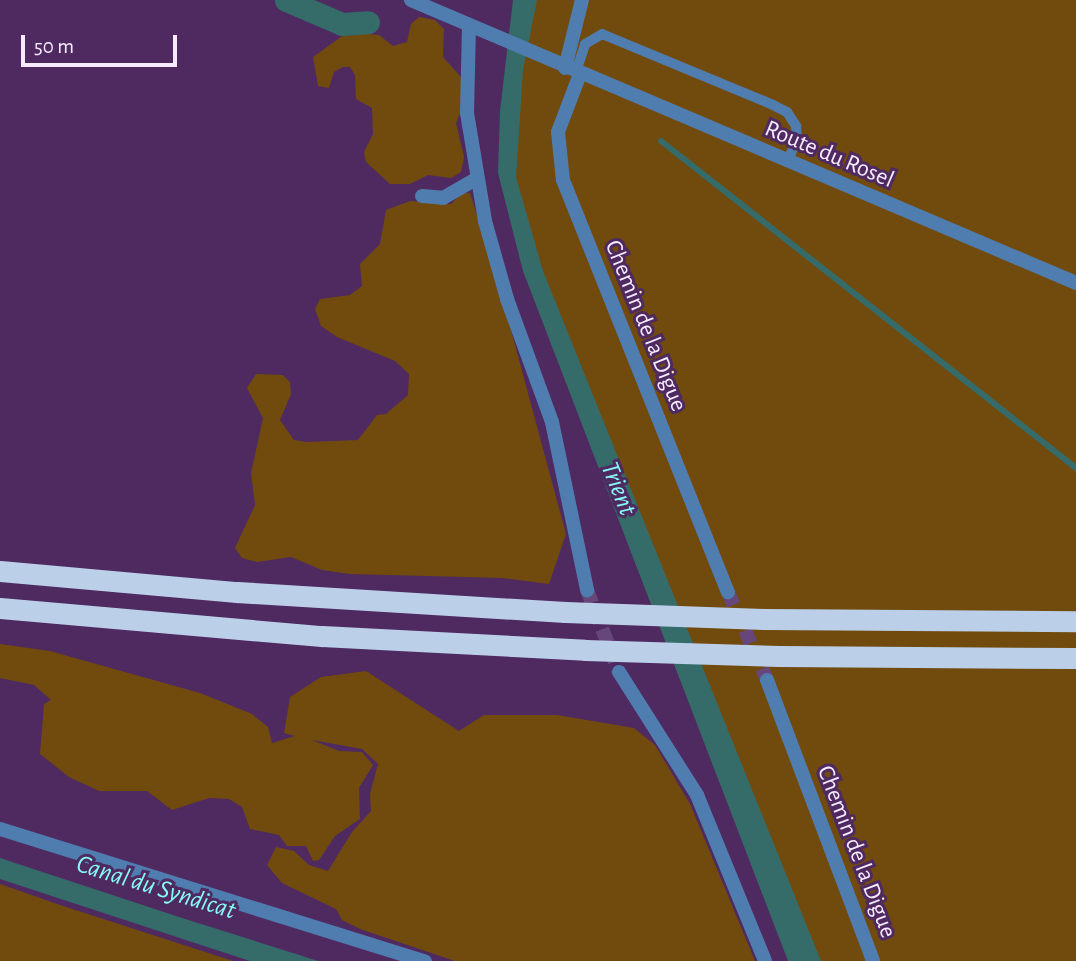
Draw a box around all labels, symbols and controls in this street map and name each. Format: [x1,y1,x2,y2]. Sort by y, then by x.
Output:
scale bar [24,21,180,65]
text: 50 m [34,36,74,57]
street label: Route du Rosel [760,115,898,195]
street label: Chemin de la Digue [598,236,692,416]
water label: Trient [593,458,643,520]
street label: Chemin de la Digue [810,762,902,942]
water label: Canal du Syndicat [72,849,240,927]

